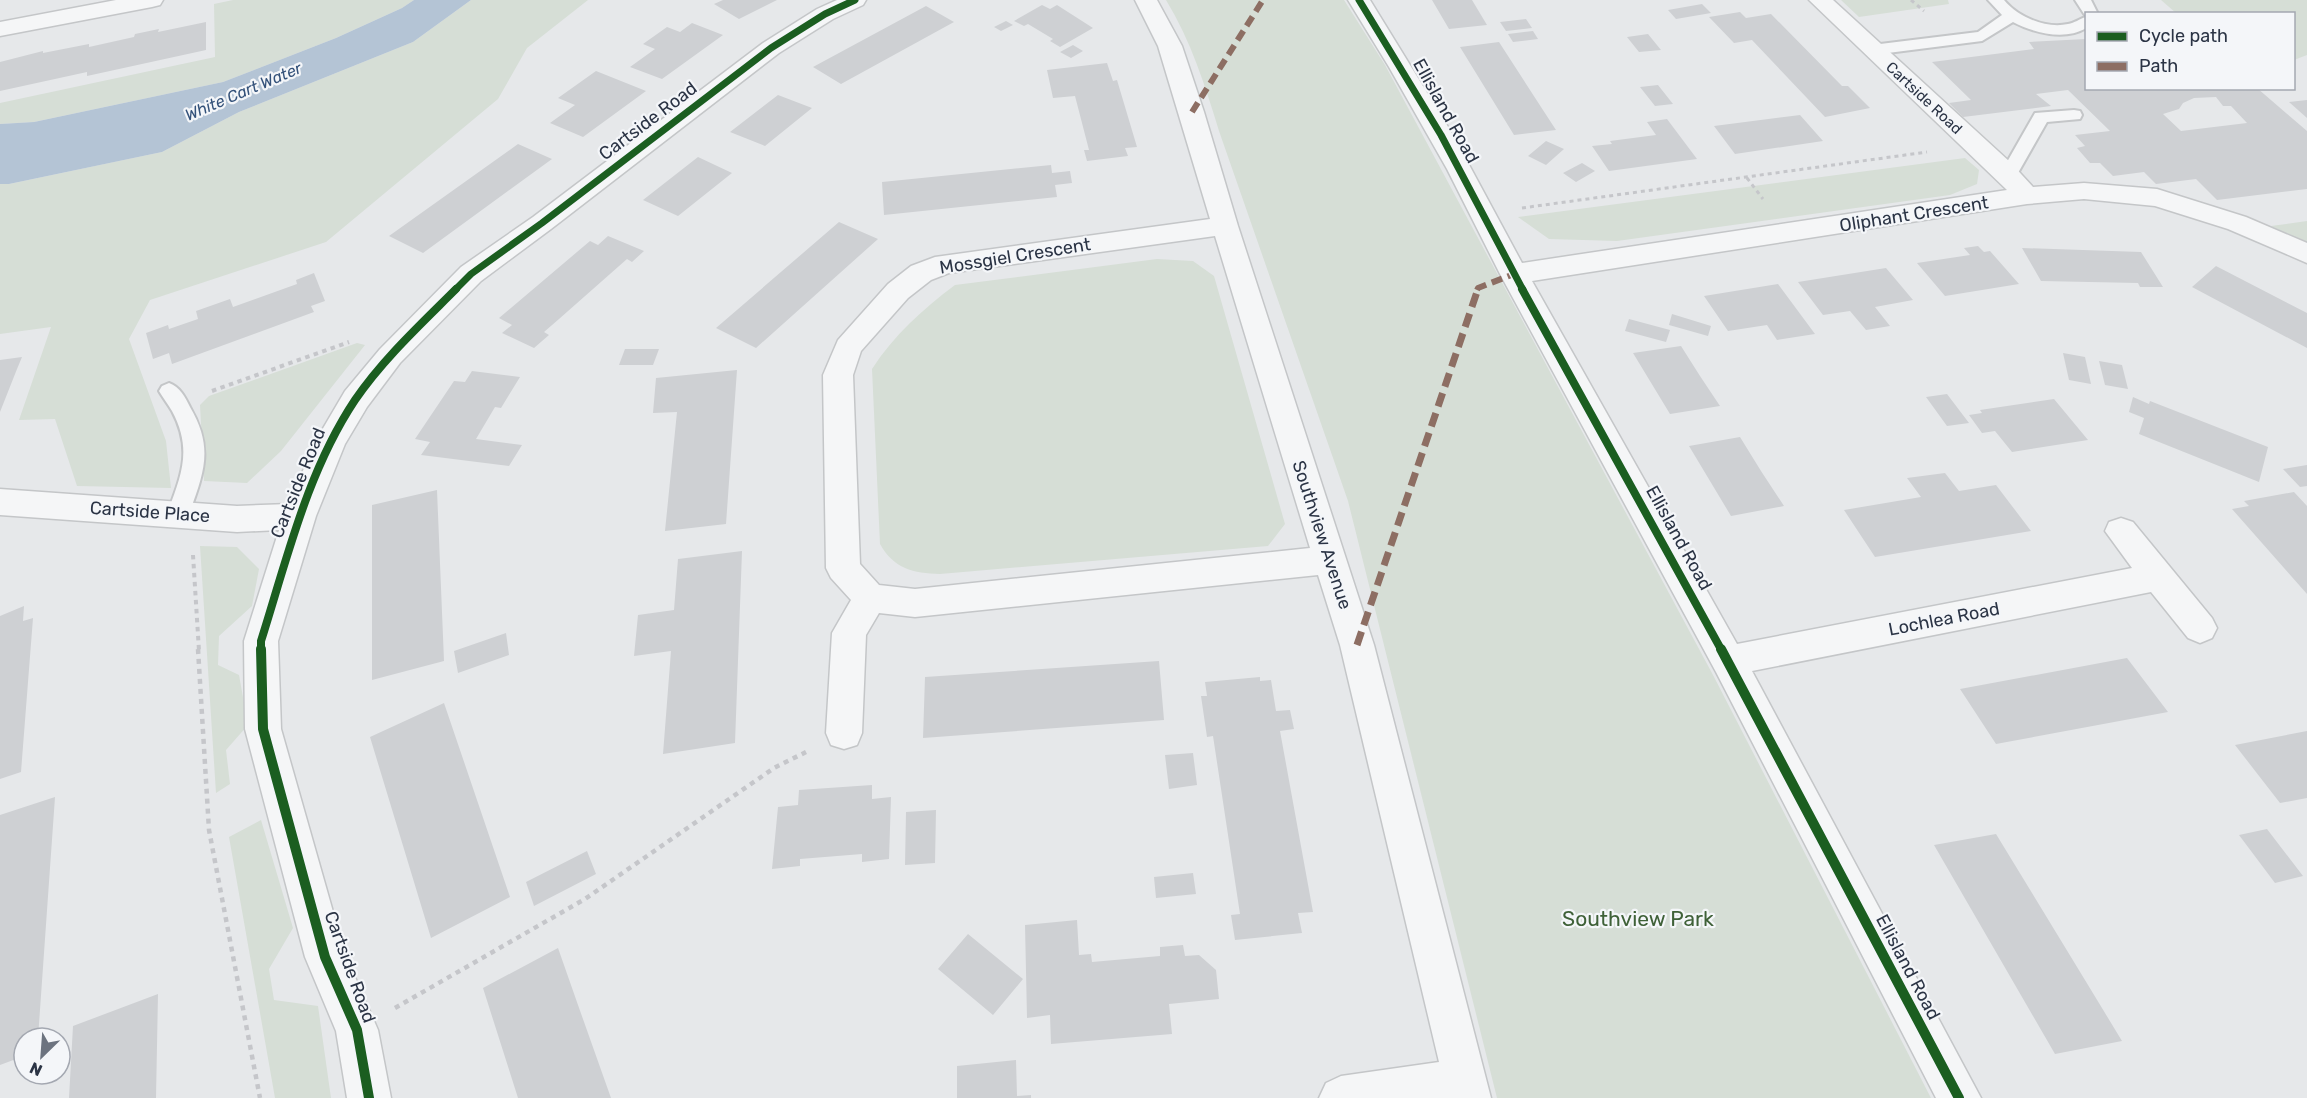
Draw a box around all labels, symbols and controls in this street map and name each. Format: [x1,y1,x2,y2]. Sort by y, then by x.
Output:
legend [2085,12,2295,90]
text: Cycle path [2139,25,2228,47]
street label: Ellisland Road [1408,55,1484,167]
text: Path [2139,55,2178,77]
water label: White Cart Water [182,58,305,125]
street label: Cartside Road [1882,58,1966,138]
street label: Cartside Road [595,77,701,165]
street label: Oliphant Crescent [1838,191,1990,237]
street label: Mossgiel Crescent [938,233,1092,279]
street label: Cartside Road [266,425,330,541]
street label: Southview Avenue [1288,458,1356,612]
street label: Ellisland Road [1641,482,1717,594]
street label: Cartside Place [89,497,211,527]
street label: Lochlea Road [1887,597,2001,641]
park label: Southview Park [1562,906,1714,931]
street label: Cartside Road [320,908,380,1026]
street label: Ellisland Road [1871,911,1945,1023]
north arrow [12,1026,72,1086]
text: N [27,1058,45,1080]

